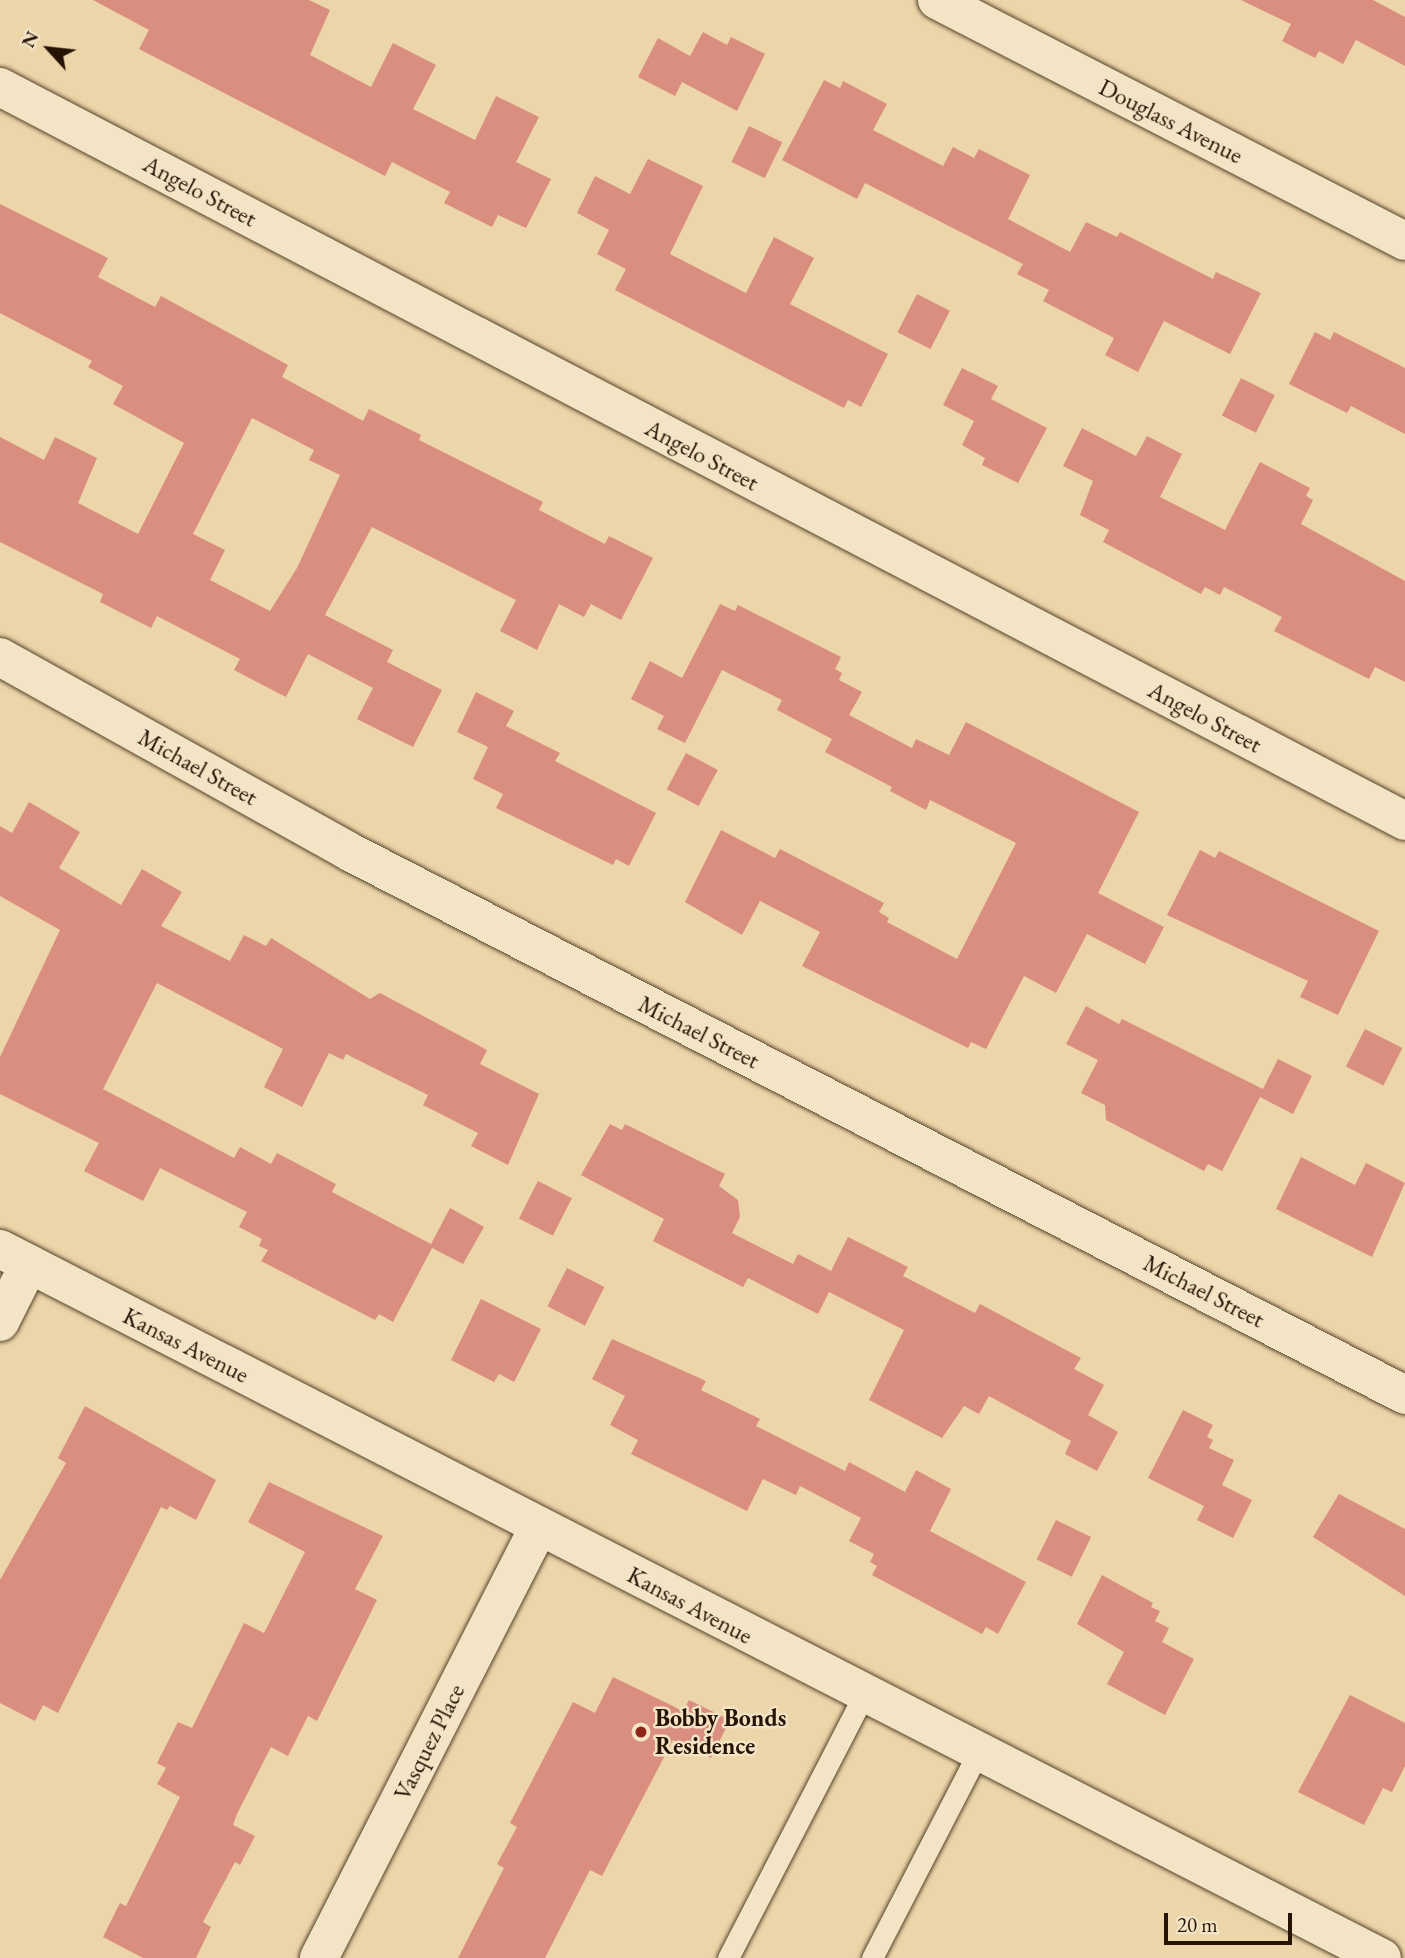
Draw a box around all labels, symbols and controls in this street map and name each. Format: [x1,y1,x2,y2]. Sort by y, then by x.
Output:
north arrow [14,14,84,84]
text: N [15,27,44,52]
street label: Douglass Avenue [1094,72,1248,170]
street label: Angelo Street [138,149,262,233]
street label: Angelo Street [640,413,764,497]
street label: Angelo Street [1143,675,1267,759]
street label: Michael Street [133,722,263,812]
street label: Michael Street [634,989,764,1075]
street label: Michael Street [1139,1248,1269,1334]
street label: Kansas Avenue [118,1301,254,1389]
street label: Kansas Avenue [623,1560,757,1650]
street label: Vasquez Place [387,1679,471,1805]
place label: Bobby Bonds Residence [655,1704,786,1760]
marker: Bobby Bonds Residence [633,1724,649,1740]
scale bar [1167,1898,1295,1942]
text: 20 m [1177,1911,1218,1938]

